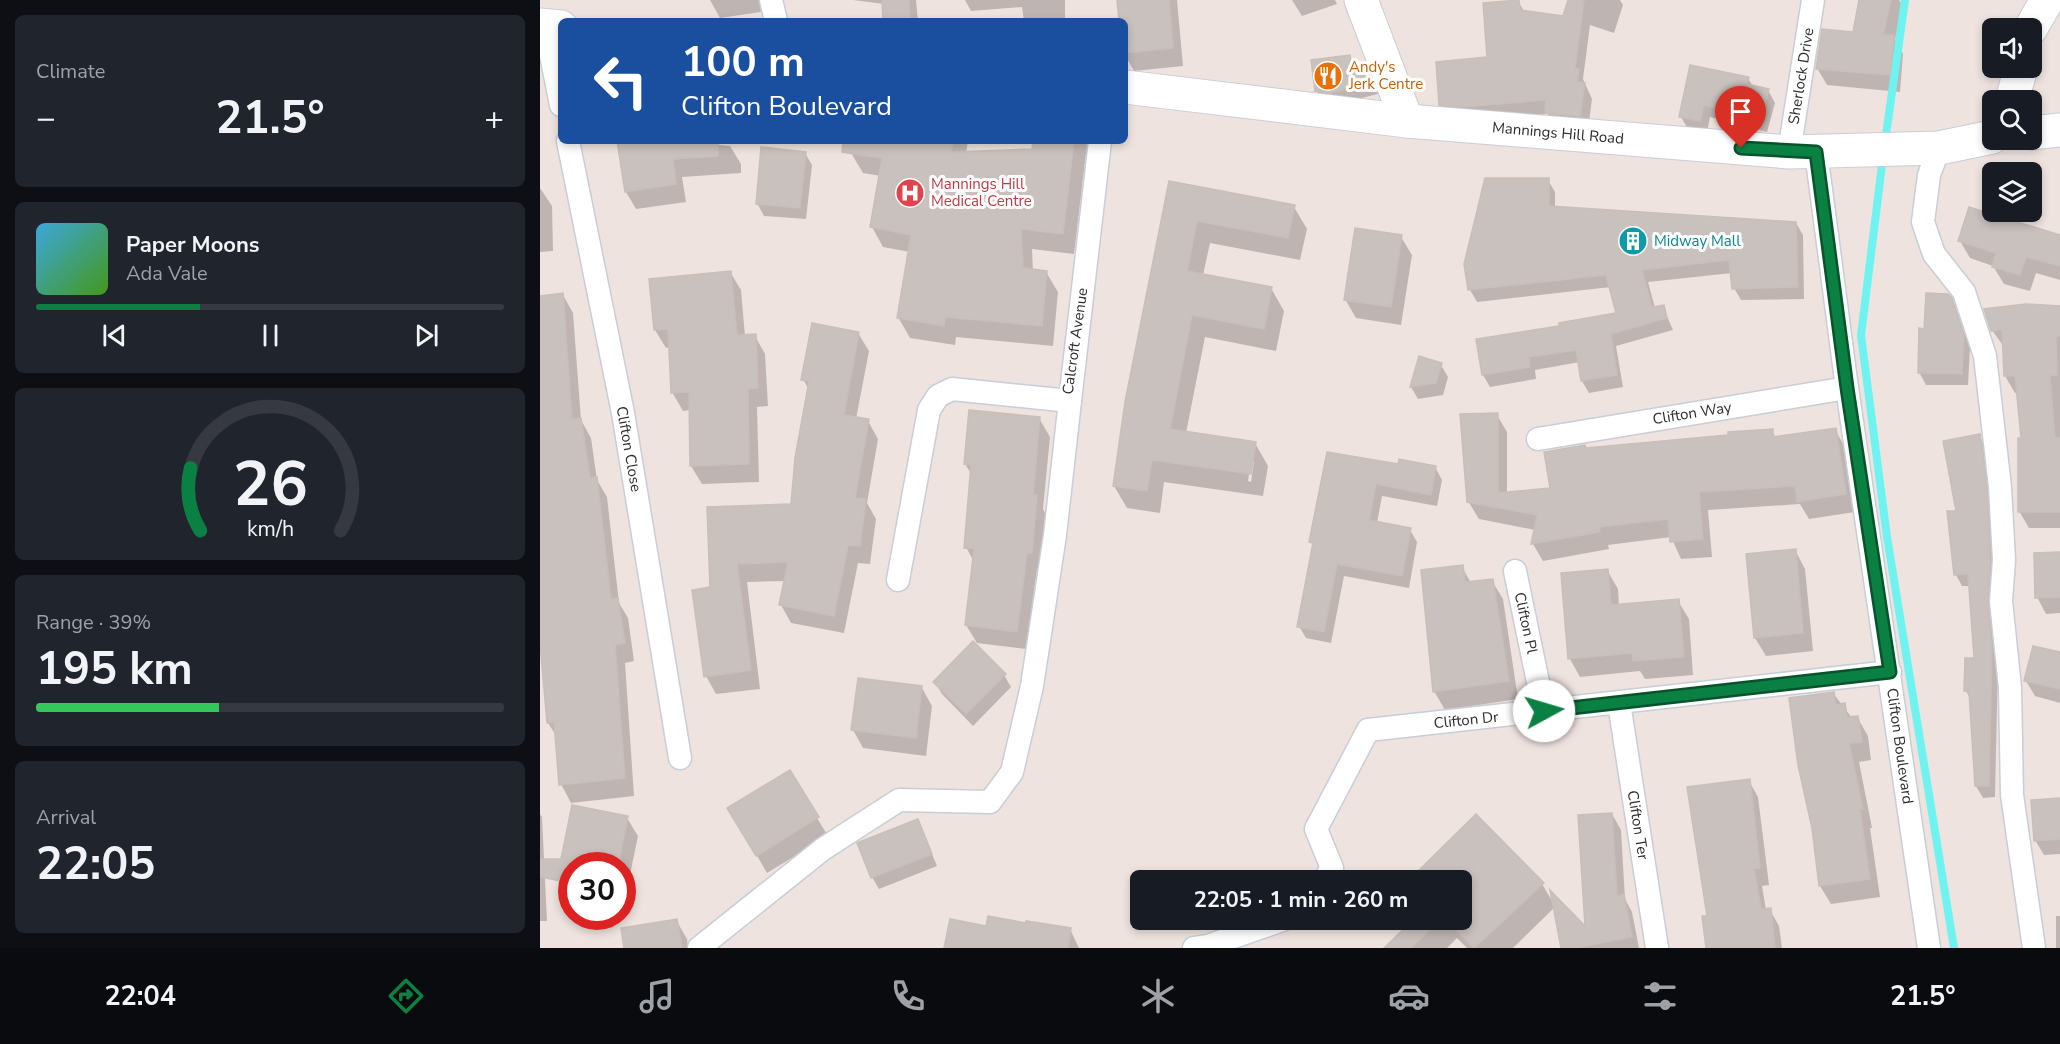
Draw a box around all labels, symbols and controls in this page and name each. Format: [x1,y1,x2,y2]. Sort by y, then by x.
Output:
map controls [1982,18,2042,222]
button: sound [1982,18,2042,78]
street label: Sherlock Drive [1783,26,1819,126]
text: 100 m [681,34,805,91]
icon: left [582,42,660,120]
place label: Andy's Jerk Centre [1348,57,1423,94]
text: Climate [36,58,105,85]
restaurant icon: Andy's Jerk Centre [1312,60,1344,92]
pin [1715,86,1766,148]
text: 21.5° [215,88,325,149]
text: Clifton Boulevard [681,88,892,125]
button: search [1982,90,2042,150]
icon: arrive [1724,95,1757,128]
text: − [36,96,56,141]
text: + [484,96,504,141]
street label: Mannings Hill Road [1491,117,1625,149]
button: layers [1982,162,2042,222]
place label: Mannings Hill Medical Centre [931,174,1032,211]
hospital icon: Mannings Hill Medical Centre [894,177,926,209]
building icon: Midway Mall [1617,225,1649,257]
text: Paper Moons [126,230,260,260]
place label: Midway Mall [1654,231,1741,251]
text: Ada Vale [126,260,208,287]
street label: Calcroft Avenue [1058,286,1092,396]
icon: previous [98,319,131,352]
icon: pause [254,319,287,352]
icon: next [410,319,443,352]
street label: Clifton Way [1651,397,1733,429]
street label: Clifton Close [612,405,646,493]
text: 26 [233,442,307,527]
text: km/h [246,514,294,544]
street label: Clifton Pl [1510,590,1542,656]
text: Range · 39% [36,609,151,636]
text: 195 km [36,639,193,700]
position arrow [1512,679,1576,743]
street label: Clifton Boulevard [1882,687,1918,805]
street label: Clifton Dr [1433,707,1500,733]
street label: Clifton Ter [1623,789,1653,862]
text: Arrival [36,804,96,831]
text: 22:05 [36,834,155,895]
speed limit sign: 30 [558,852,636,930]
text: 22:05 · 1 min · 260 m [1194,885,1408,915]
icon: directions [385,975,427,1017]
icon: music [636,975,678,1017]
icon: phone [887,975,929,1017]
icon: climate [1137,975,1179,1017]
icon: car [1388,975,1430,1017]
icon: filters [1639,975,1681,1017]
text: 22:04 [104,978,176,1015]
text: 21.5° [1890,978,1955,1015]

